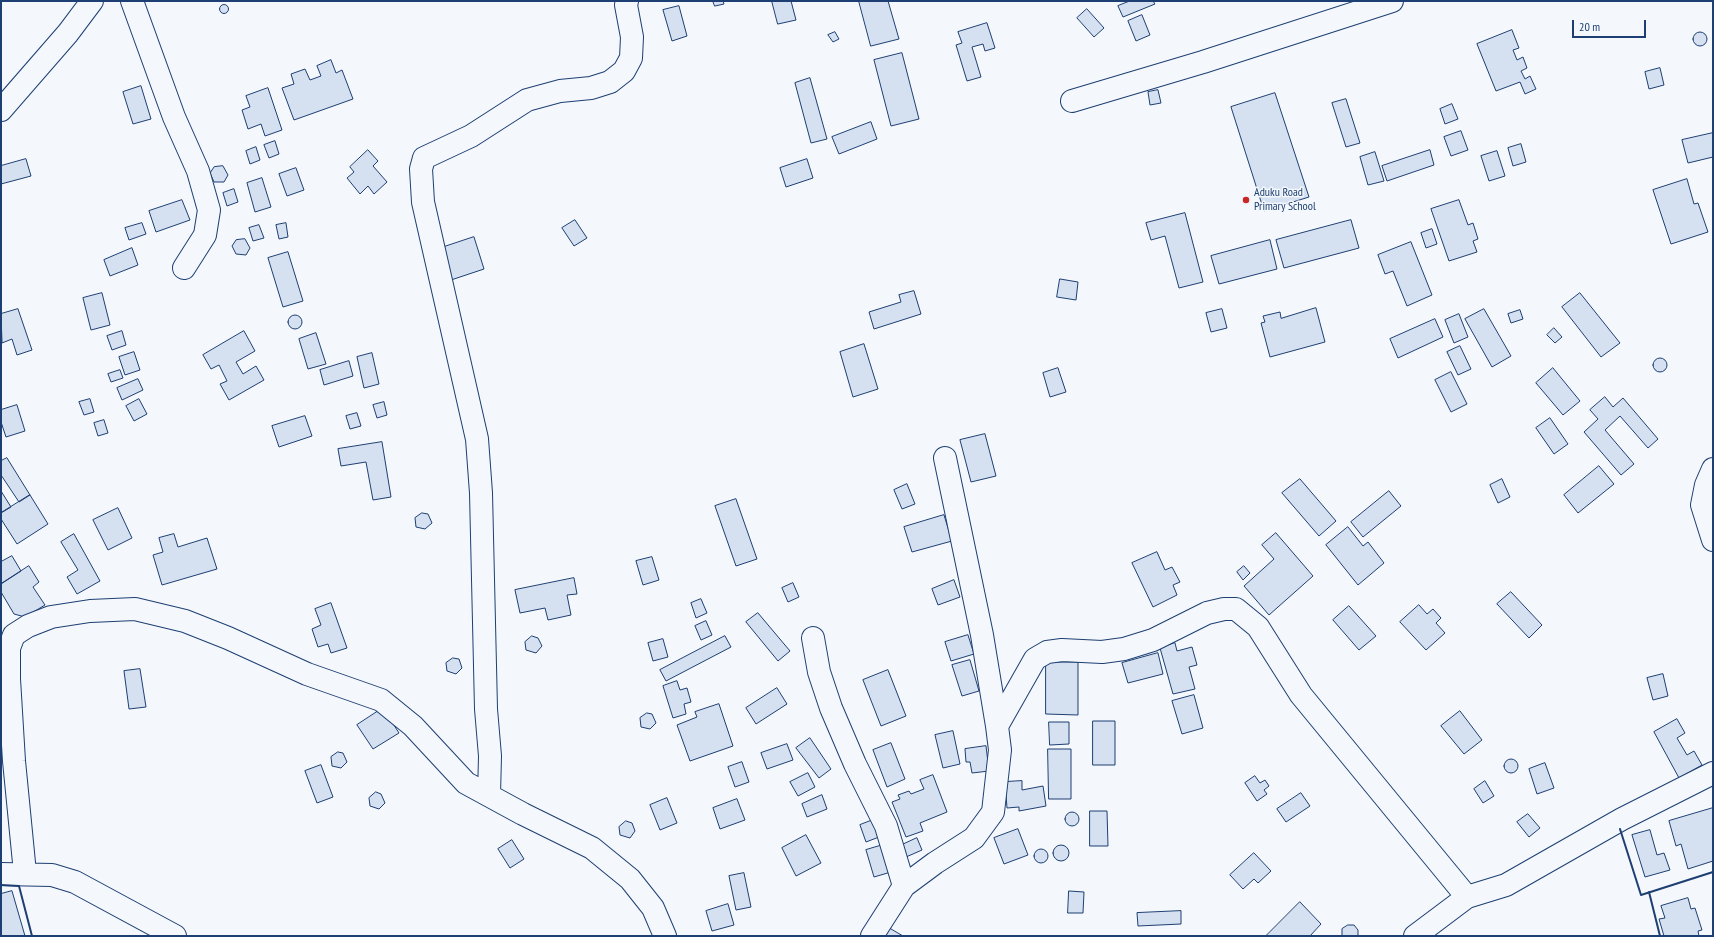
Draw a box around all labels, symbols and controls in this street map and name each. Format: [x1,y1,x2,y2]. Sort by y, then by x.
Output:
scale bar [1574,12,1648,38]
text: 20 m [1579,19,1600,34]
place label: Aduku Road Primary School [1254,186,1316,214]
marker: Aduku Road Primary School [1241,195,1251,205]

